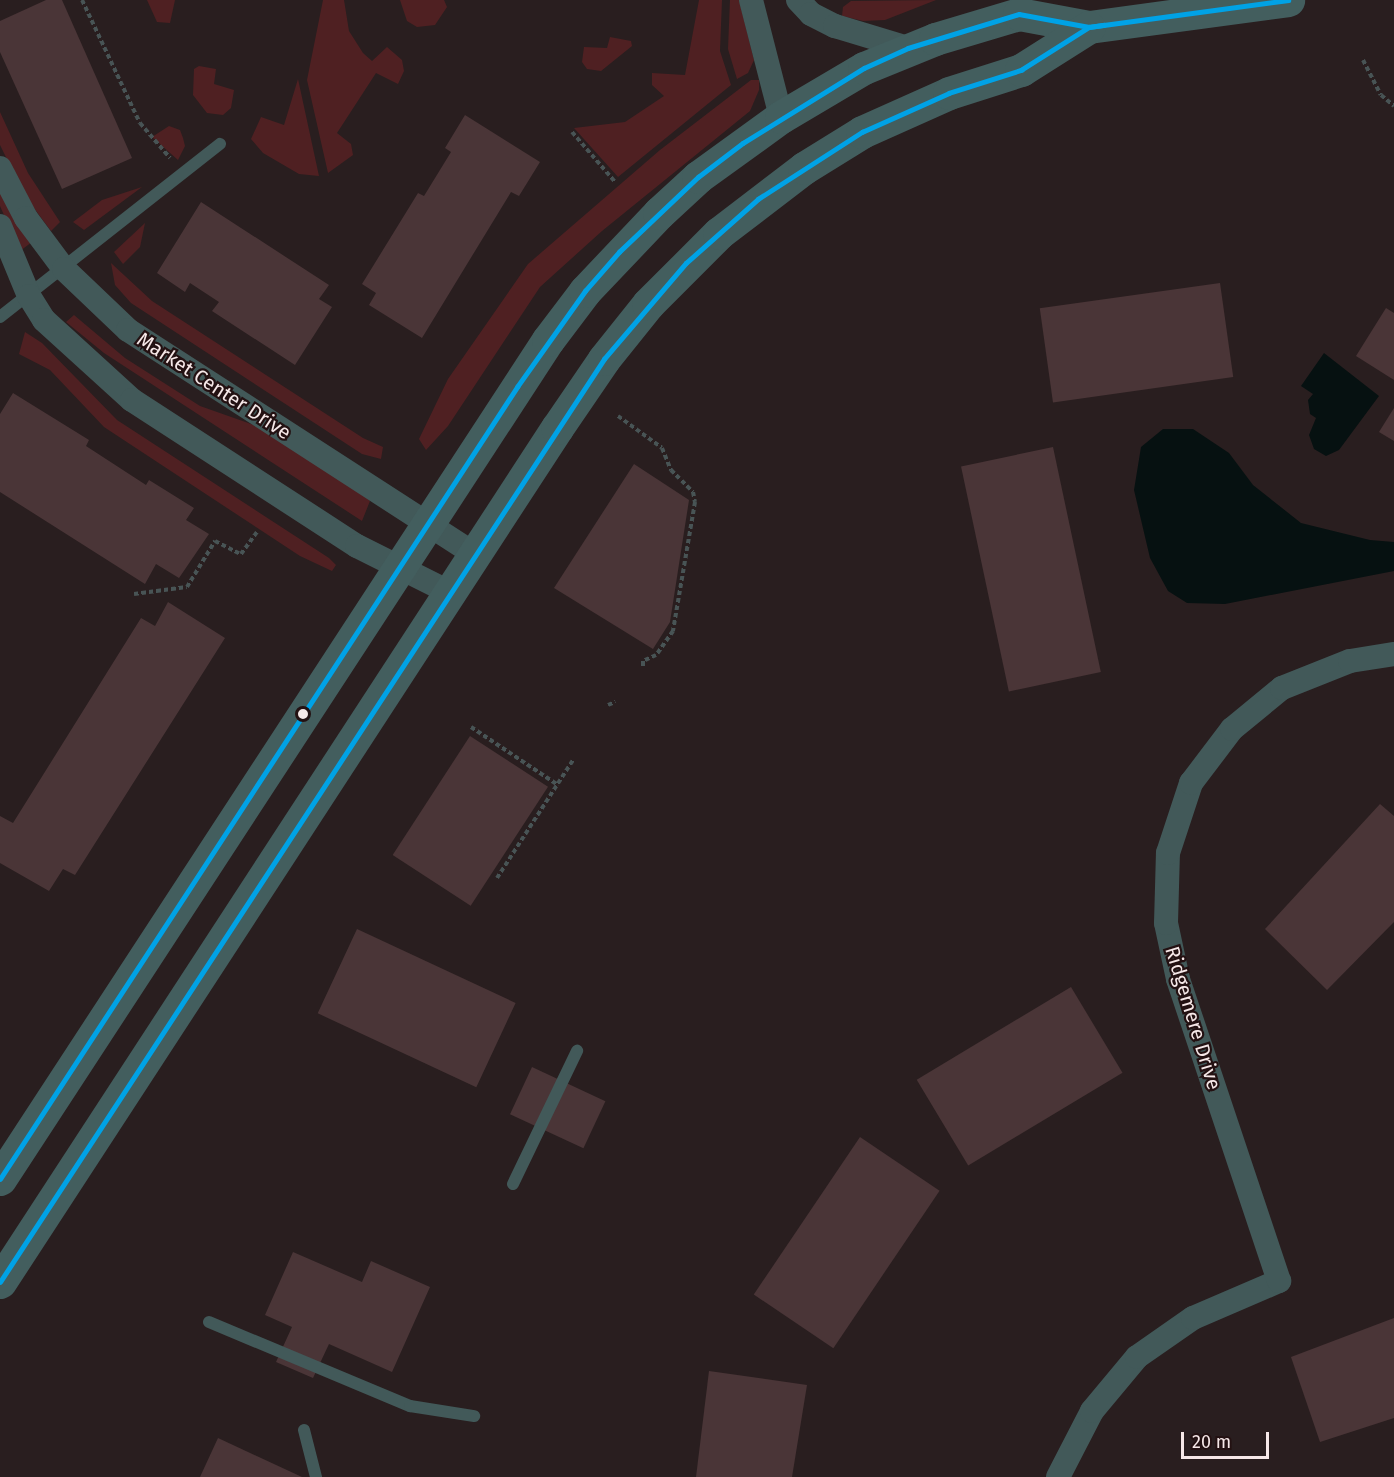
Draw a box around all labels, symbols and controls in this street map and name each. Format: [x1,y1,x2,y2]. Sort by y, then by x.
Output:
street label: Market Center Drive [132,327,296,445]
unlabelled marker [297,708,309,720]
street label: Ridgemere Drive [1160,943,1226,1093]
scale bar [1184,1420,1272,1458]
text: 20 m [1192,1431,1231,1453]

